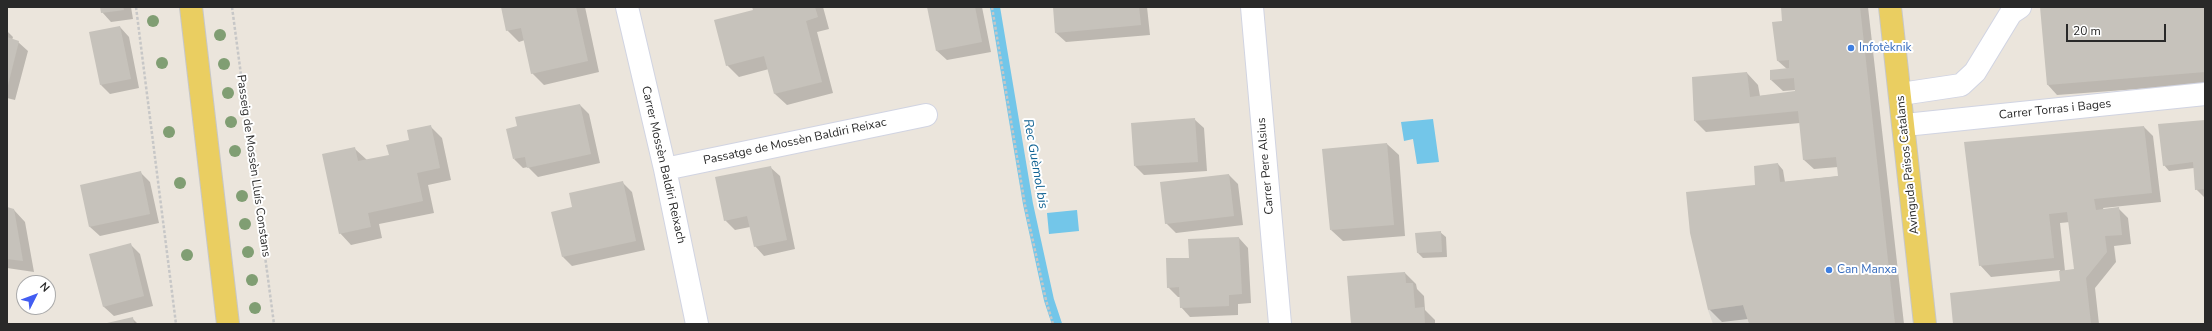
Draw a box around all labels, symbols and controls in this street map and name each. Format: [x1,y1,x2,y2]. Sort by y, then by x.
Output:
scale bar [2068,16,2168,42]
text: 20 m [2073,23,2101,39]
place label: Infotèknik [1859,41,1911,55]
marker: Infotèknik [1846,43,1856,53]
street label: Passeig de Mossèn Lluís Constans [233,74,273,258]
street label: Carrer Mossèn Baldiri Reixach [638,85,688,245]
street label: Avinguda Països Catalans [1894,95,1922,235]
street label: Carrer Torras i Bages [1998,97,2112,123]
street label: Passatge de Mossèn Baldiri Reixac [702,116,888,168]
street label: Carrer Pere Alsius [1255,117,1277,215]
water label: Rec Guèmol bis [1019,118,1051,210]
place label: Can Manxa [1837,263,1897,277]
marker: Can Manxa [1824,265,1834,275]
north arrow [16,275,56,315]
text: N [36,279,53,295]

